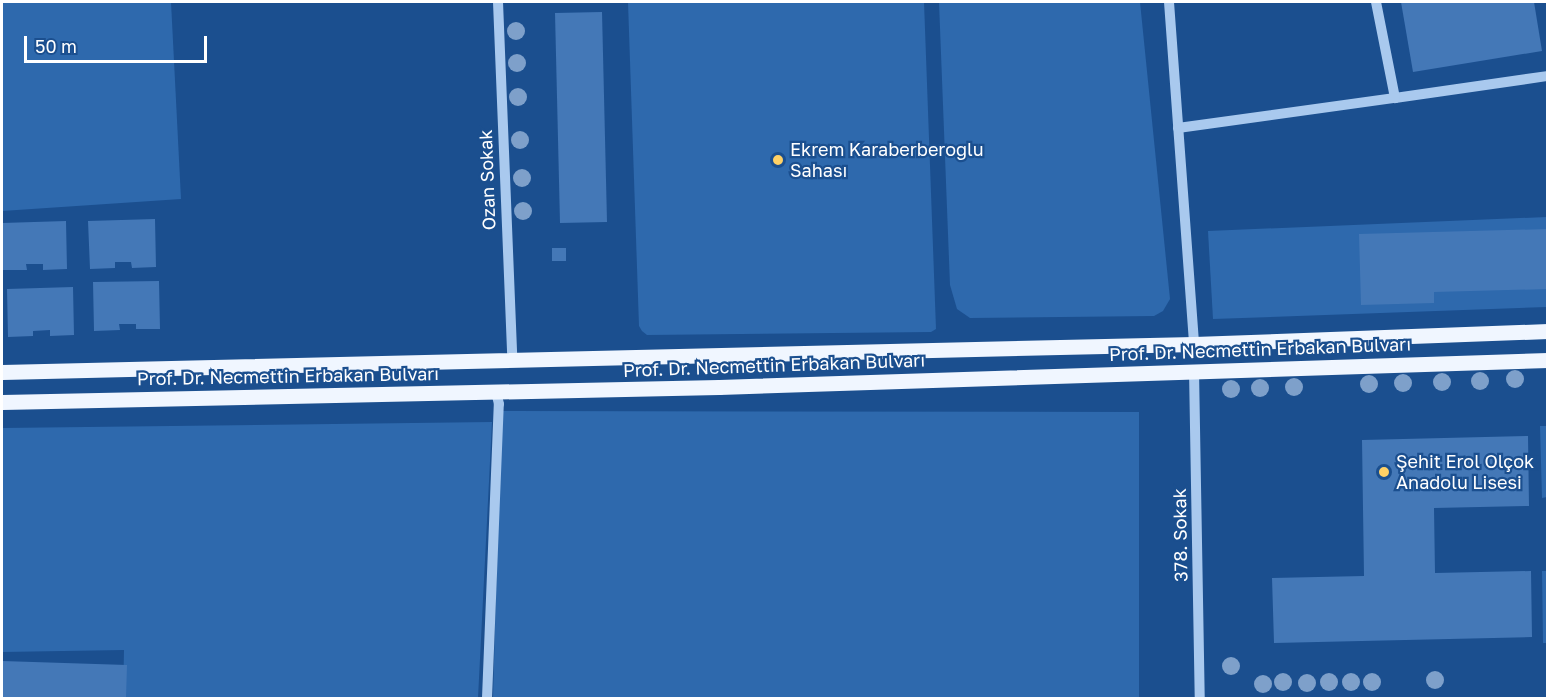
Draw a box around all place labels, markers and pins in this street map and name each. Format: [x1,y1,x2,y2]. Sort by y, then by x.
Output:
place label: Ekrem Karaberberoğlu Sahası [790,139,984,182]
marker: Ekrem Karaberberoğlu Sahası [771,153,785,167]
place label: Şehit Erol Olçok Anadolu Lisesi [1396,451,1534,494]
marker: Şehit Erol Olçok Anadolu Lisesi [1377,465,1391,479]

